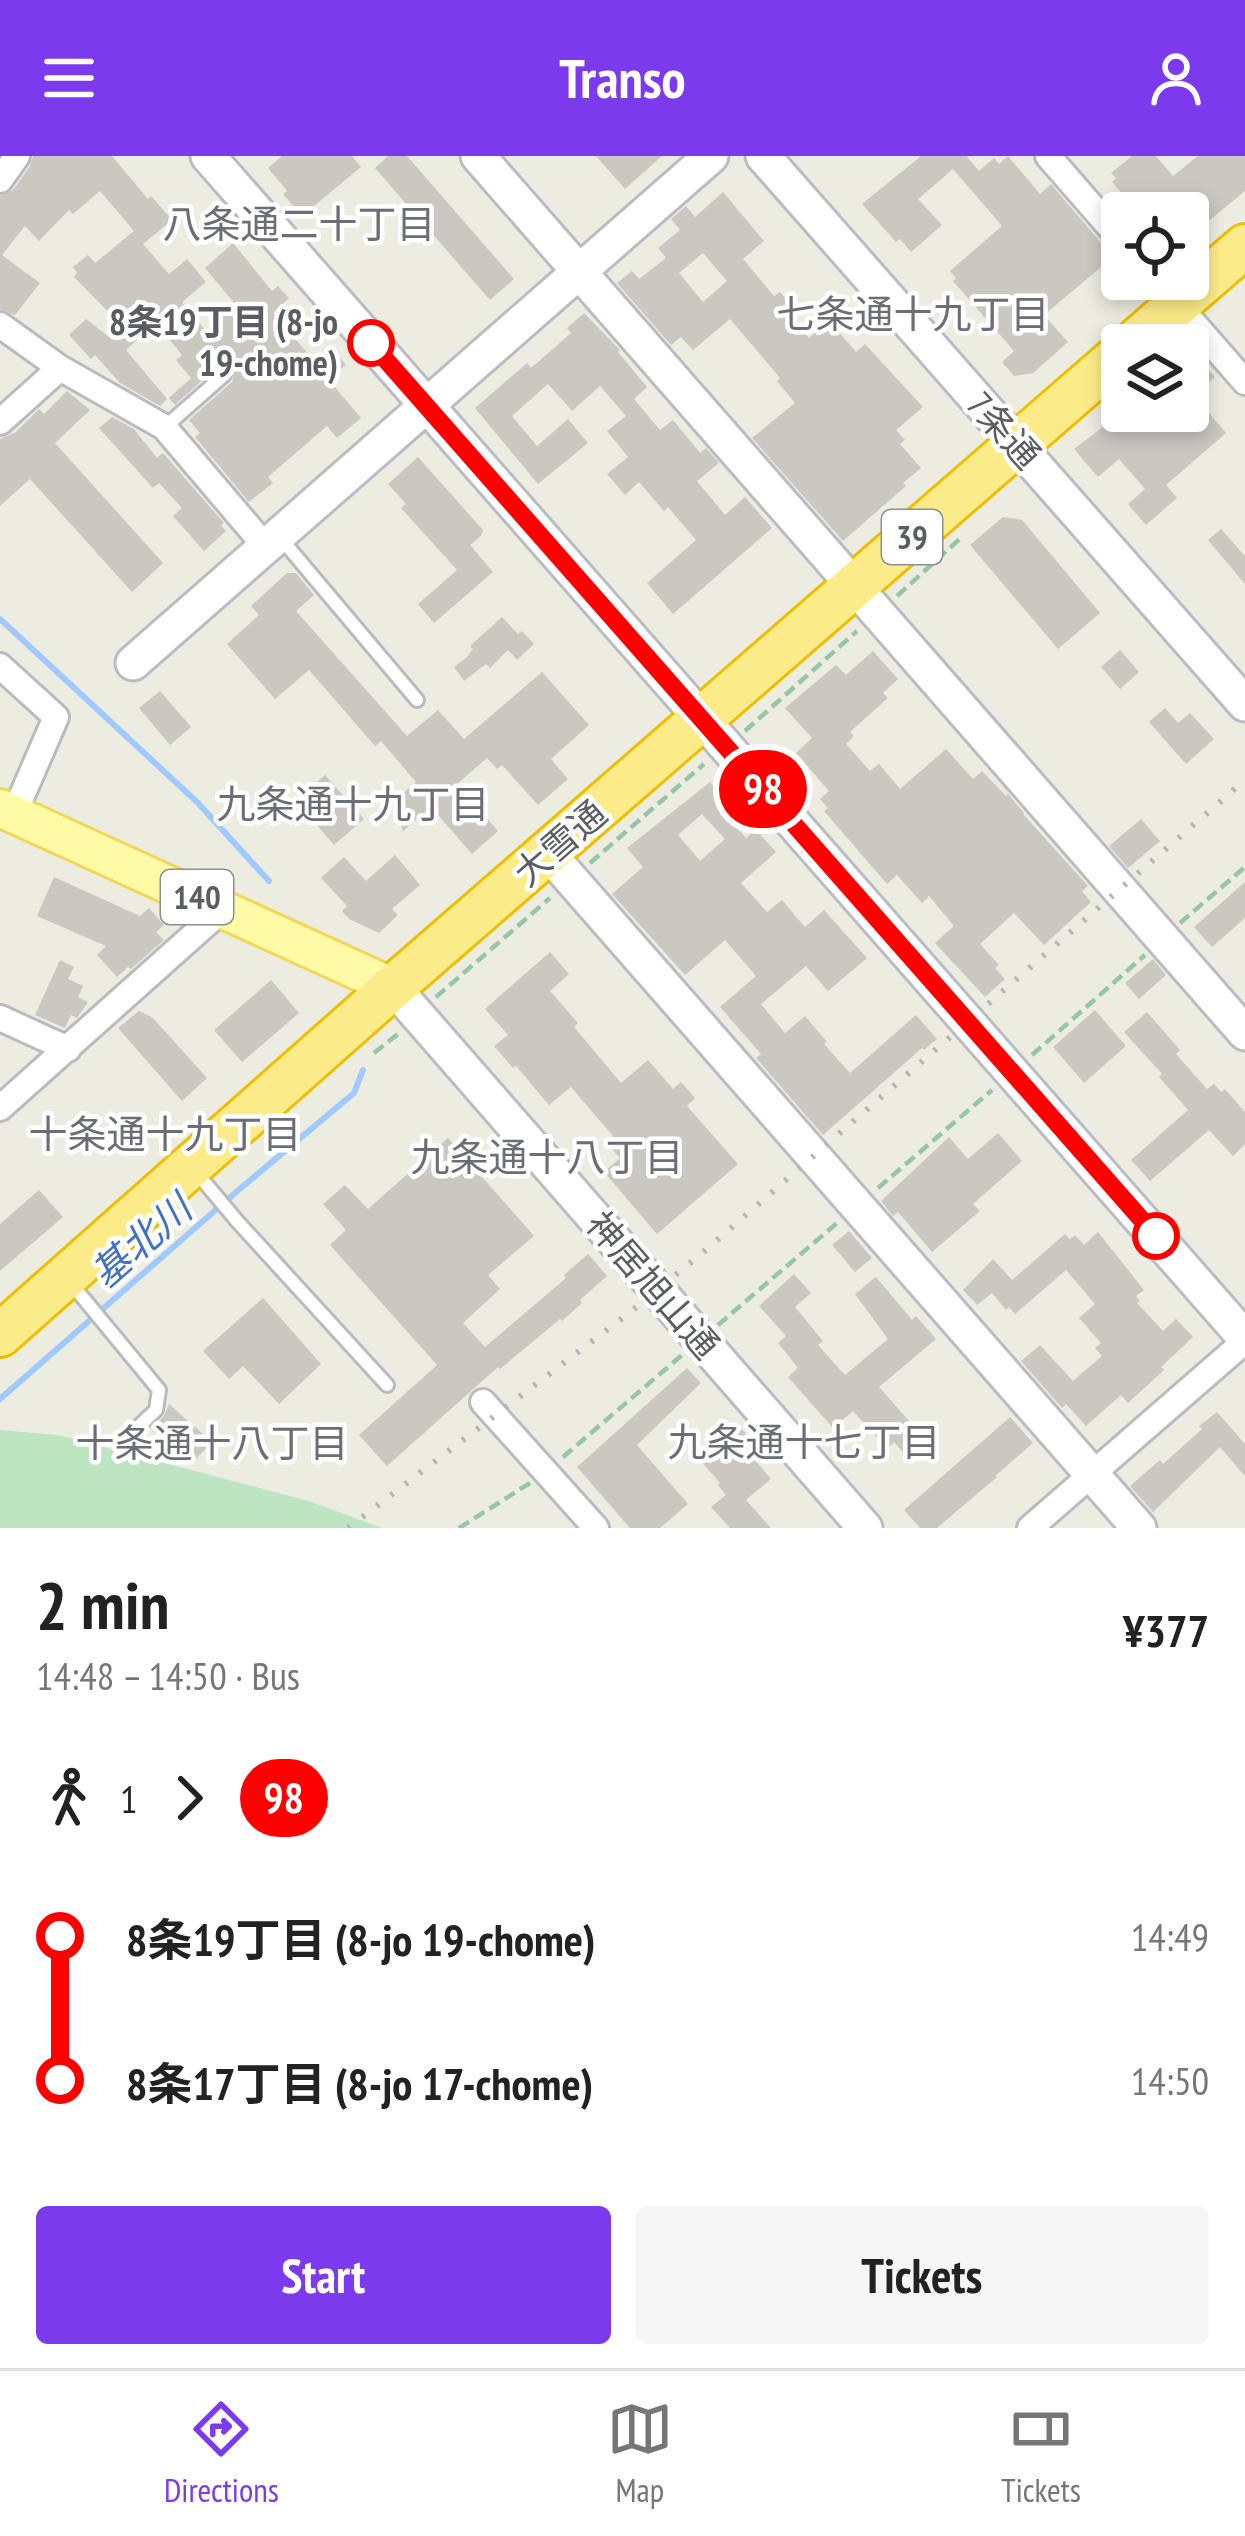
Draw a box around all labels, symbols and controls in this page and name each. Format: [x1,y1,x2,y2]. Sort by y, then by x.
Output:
text: Transo [559,43,686,113]
icon: menu [36,45,102,111]
icon: person [1143,45,1209,111]
map controls [1101,192,1209,432]
button: locate [1101,192,1209,300]
district label: 八条通二十丁目 [162,198,436,249]
district label: 七条通十九丁目 [776,288,1050,339]
place label: 8条19丁目 (8-jo 19-chome) [109,298,338,386]
marker: 8条19丁目 (8-jo 19-chome) [349,321,393,365]
button: layers [1101,324,1209,432]
street label: 7条通 [957,381,1051,478]
road number: 39 [882,510,942,564]
line badge: 98 [709,750,817,828]
text: 98 [743,761,783,816]
district label: 九条通十九丁目 [216,778,490,829]
street label: 大雪通 [503,789,616,896]
road number: 140 [161,870,233,924]
district label: 十条通十九丁目 [28,1108,302,1159]
district label: 九条通十八丁目 [410,1131,684,1182]
water label: 基北川 [80,1180,205,1298]
street label: 神居旭山通 [577,1201,730,1368]
unlabelled marker [1134,1214,1178,1258]
district label: 九条通十七丁目 [667,1416,941,1467]
district label: 十条通十八丁目 [75,1417,349,1468]
text: 2 min [36,1562,169,1647]
text: ¥377 [1123,1601,1209,1659]
text: 14:48 – 14:50 · Bus [36,1650,300,1701]
icon: walk [36,1765,102,1831]
icon: forward [156,1765,222,1831]
text: 98 [264,1770,304,1825]
text: 1 [120,1773,138,1824]
text: 8条19丁目 (8-jo 19-chome) [126,1910,596,1968]
text: 14:49 [1131,1911,1209,1962]
text: 8条17丁目 (8-jo 17-chome) [126,2054,593,2112]
text: 14:50 [1131,2055,1209,2106]
button: Start [36,2206,611,2344]
button: Tickets [635,2206,1209,2344]
tab: Directions [164,2396,279,2511]
tab: Map [607,2396,673,2511]
tab: Tickets [1001,2396,1081,2511]

